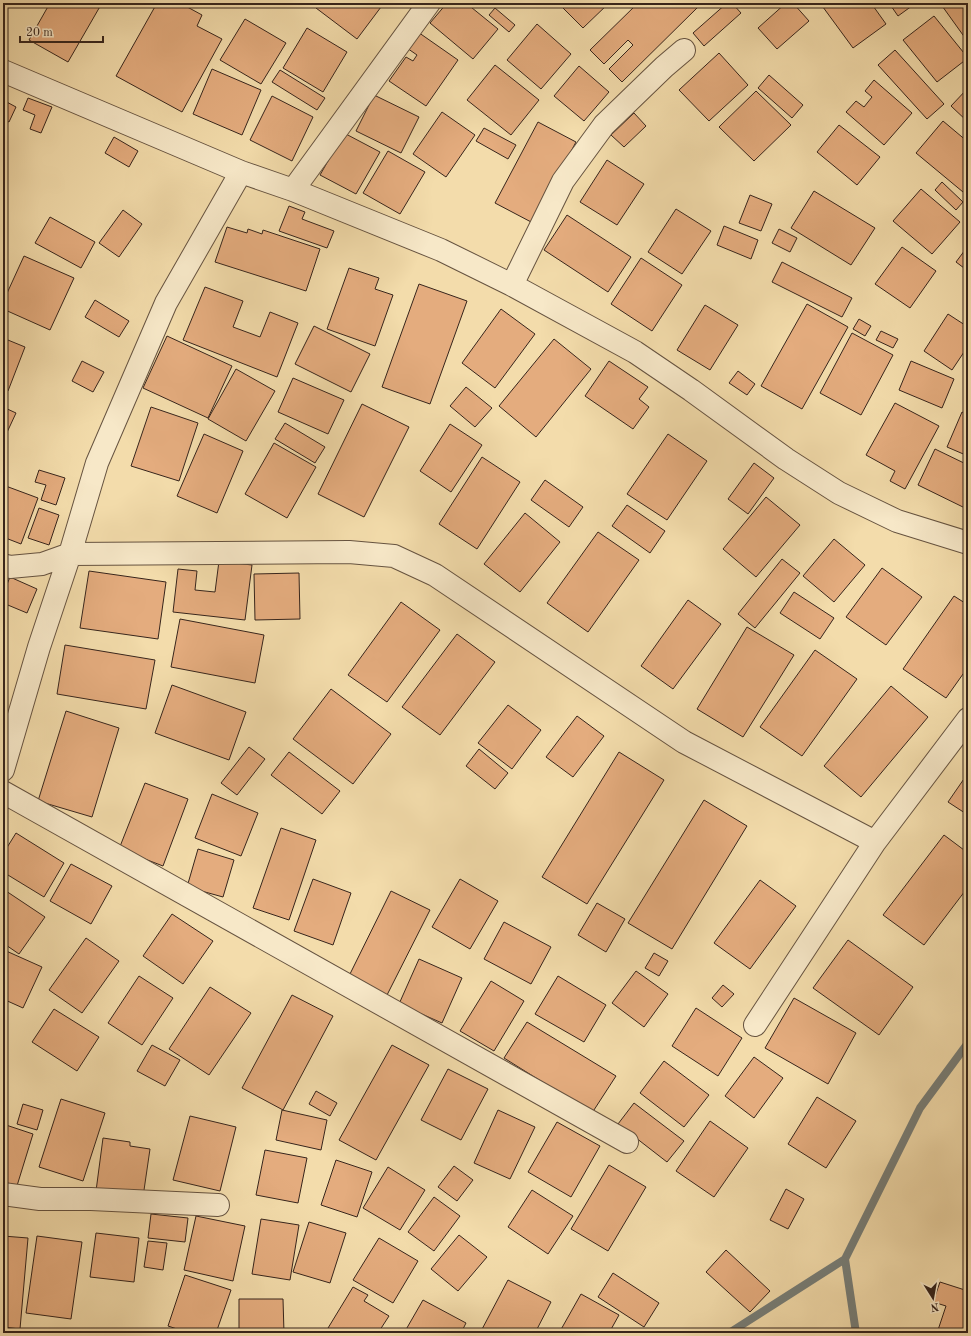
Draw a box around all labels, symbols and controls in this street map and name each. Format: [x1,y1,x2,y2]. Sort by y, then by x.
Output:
scale bar [20,18,103,44]
text: 20 m [26,27,53,39]
north arrow [913,1278,953,1318]
text: N [929,1300,940,1313]

